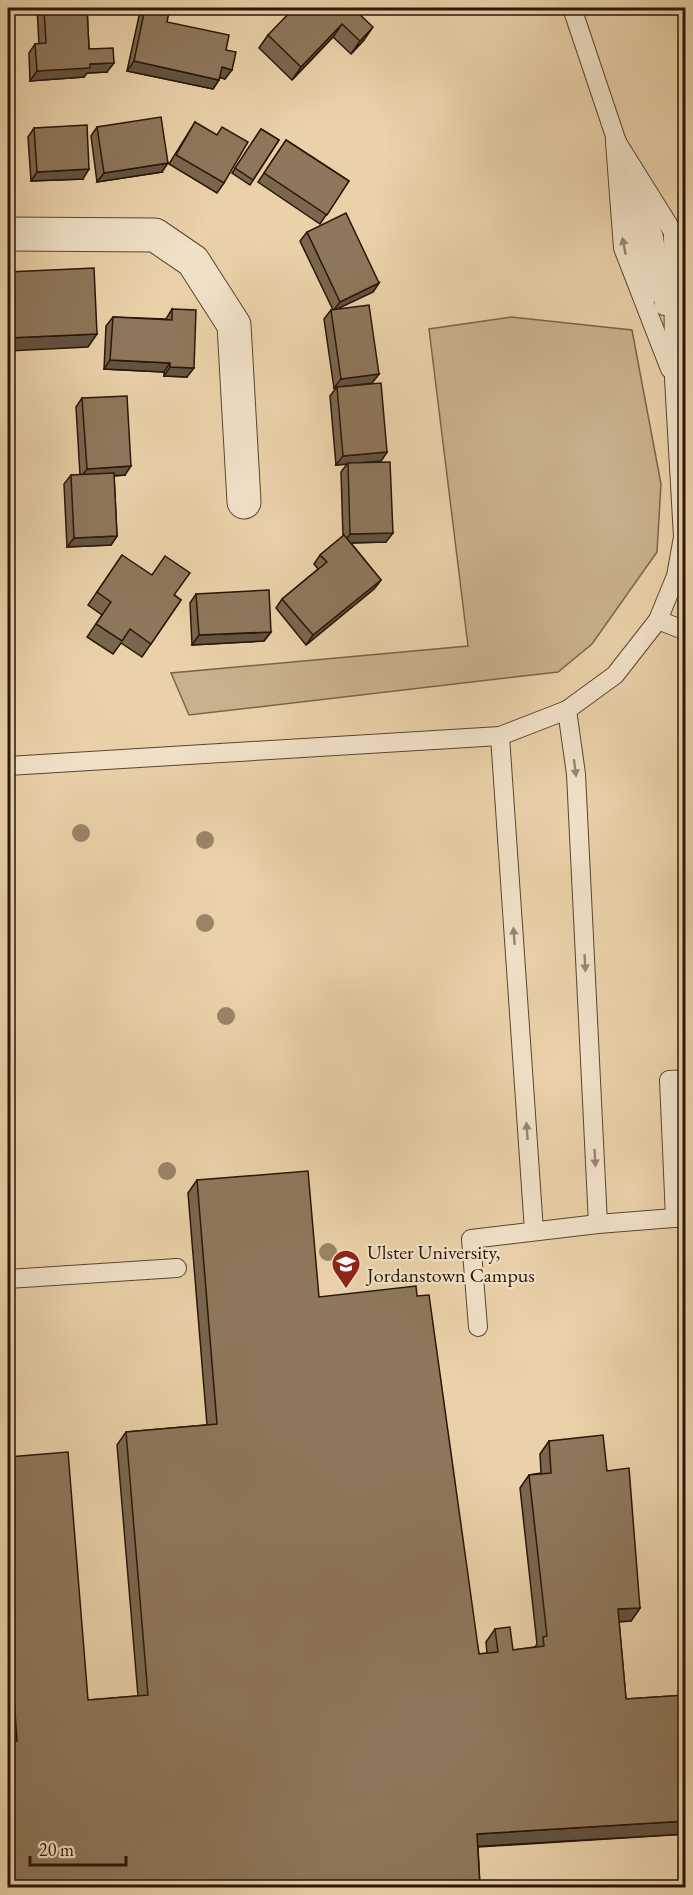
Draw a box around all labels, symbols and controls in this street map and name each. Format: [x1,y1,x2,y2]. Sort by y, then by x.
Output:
one-way arrow [619,236,628,255]
one-way arrow [570,759,580,778]
one-way arrow [509,927,519,946]
one-way arrow [581,954,590,973]
one-way arrow [522,1122,532,1141]
one-way arrow [591,1148,600,1167]
place label: Ulster University, Jordanstown Campus [365,1239,535,1288]
school or university icon: Ulster University, Jordanstown Campus [330,1248,362,1290]
scale bar [30,1829,126,1867]
text: 20 m [39,1838,74,1861]

